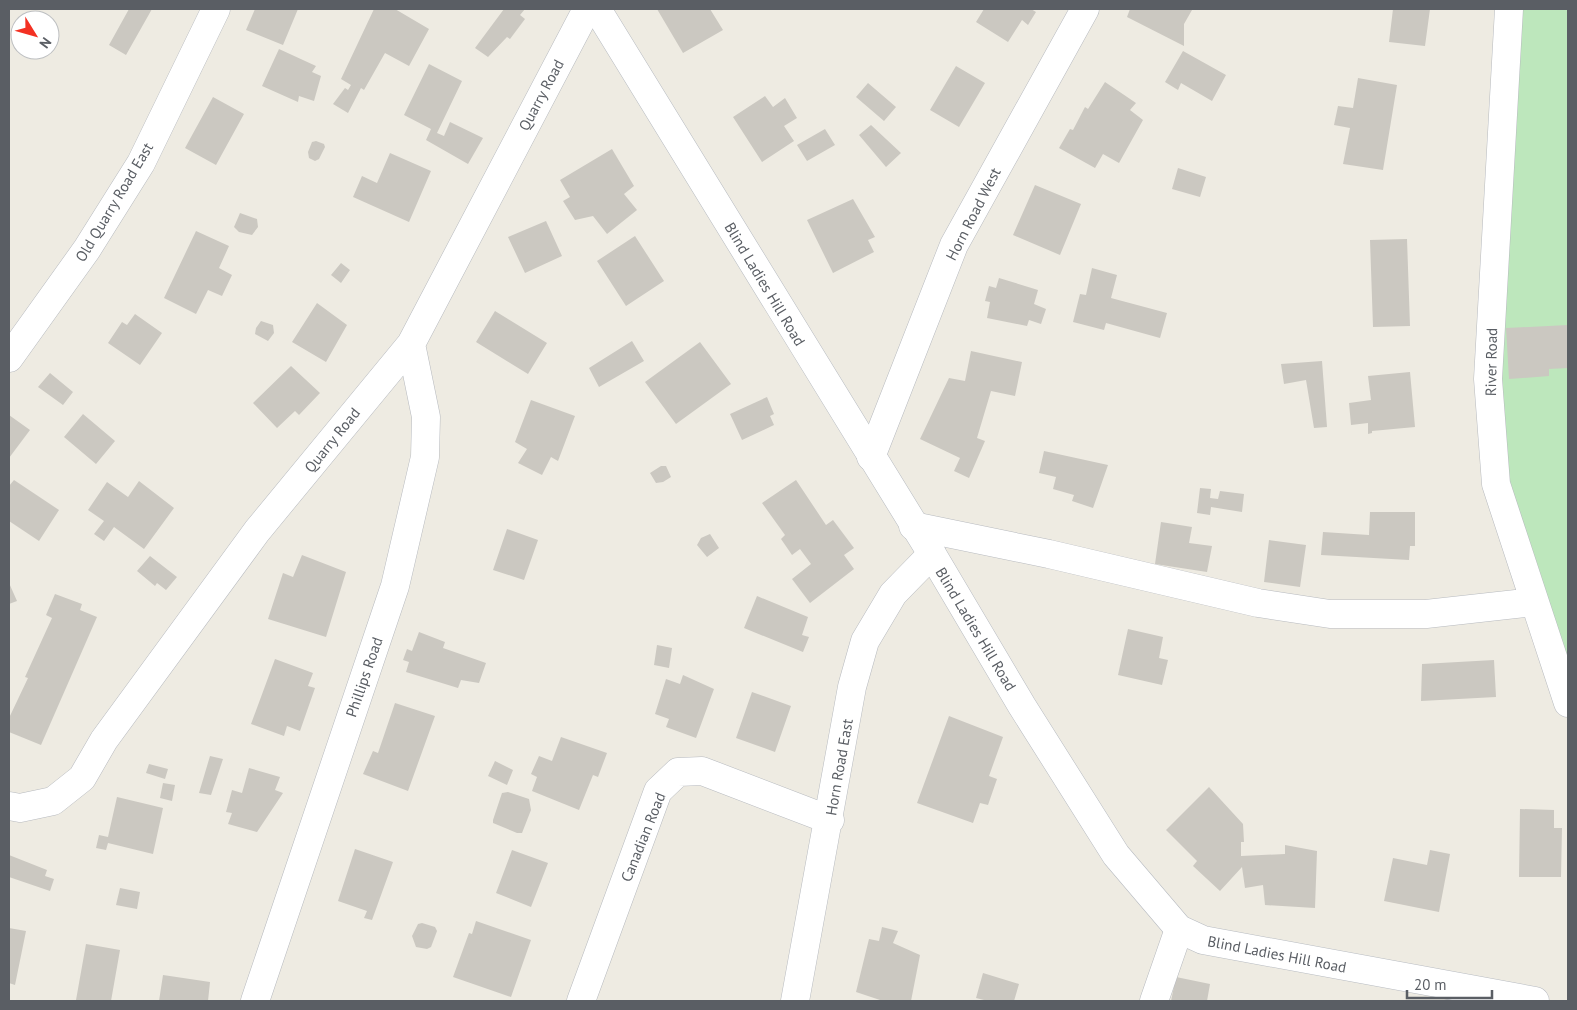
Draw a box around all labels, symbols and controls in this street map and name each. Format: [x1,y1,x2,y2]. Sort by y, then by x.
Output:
north arrow [10,10,60,60]
text: N [35,34,55,52]
street label: Quarry Road [514,56,568,134]
street label: Old Quarry Road East [71,139,157,265]
street label: Horn Road West [941,164,1005,264]
street label: Blind Ladies Hill Road [721,219,809,349]
street label: River Road [1481,328,1501,396]
street label: Quarry Road [300,404,364,476]
street label: Blind Ladies Hill Road [932,564,1020,694]
street label: Phillips Road [341,634,387,720]
street label: Horn Road East [821,717,857,817]
street label: Canadian Road [616,789,670,885]
street label: Blind Ladies Hill Road [1206,931,1348,977]
scale bar [1407,968,1492,1000]
text: 20 m [1414,975,1447,994]

